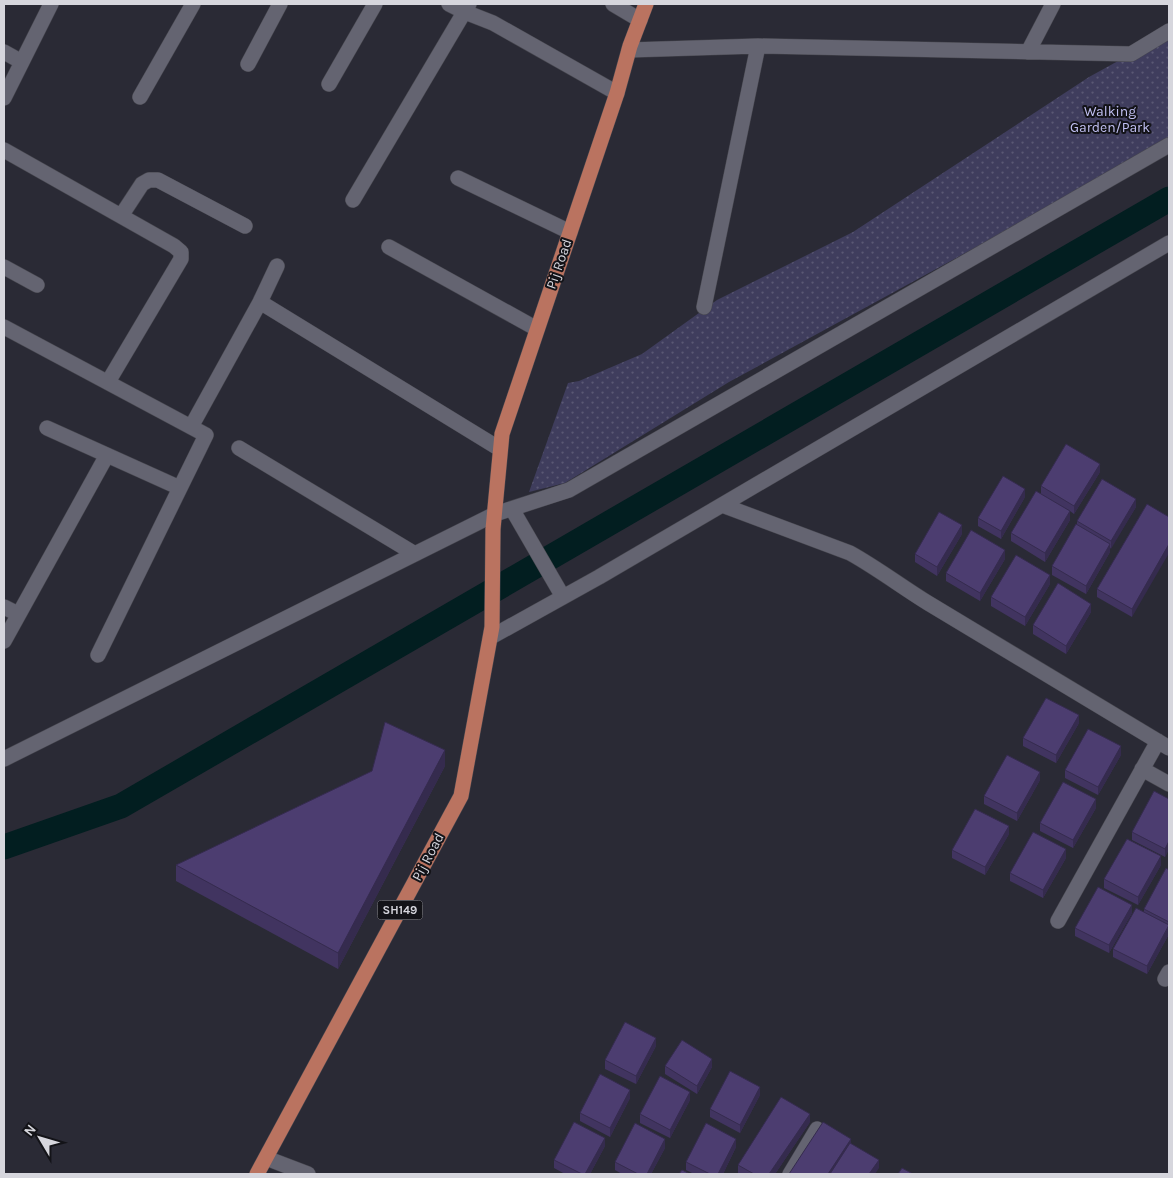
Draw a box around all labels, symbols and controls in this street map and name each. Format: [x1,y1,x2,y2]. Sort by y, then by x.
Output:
park label: Walking Garden/Park [1070,103,1150,136]
street label: Pij Road [543,237,575,291]
street label: Pij Road [408,830,448,884]
road number: SH149 [378,900,422,920]
north arrow [15,1113,65,1163]
text: N [20,1121,40,1139]

